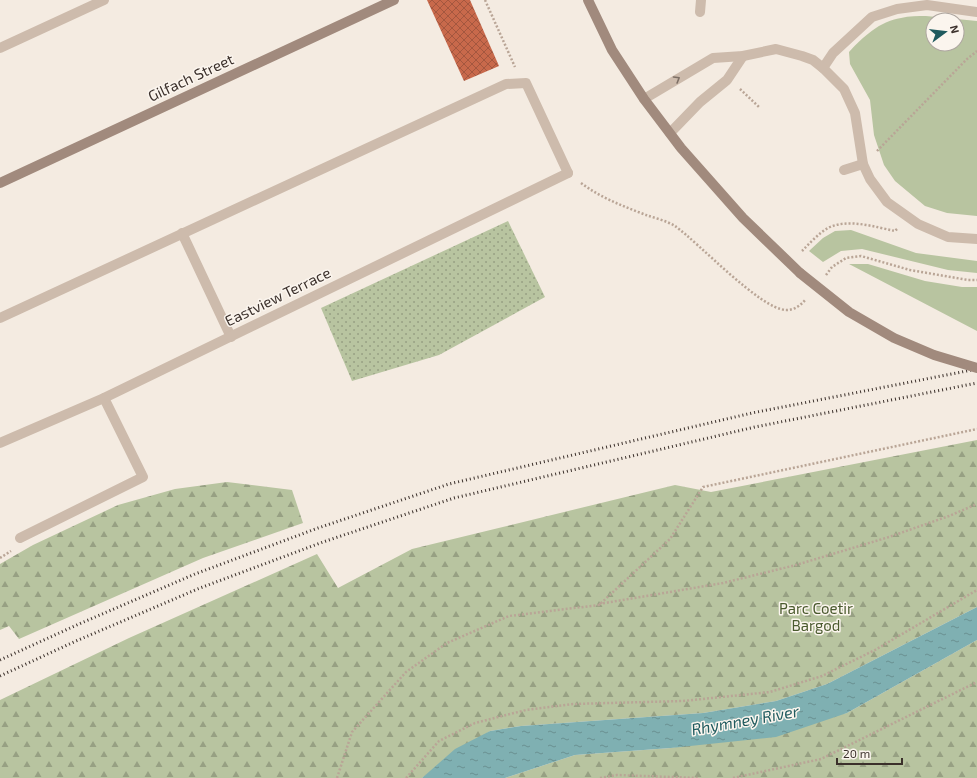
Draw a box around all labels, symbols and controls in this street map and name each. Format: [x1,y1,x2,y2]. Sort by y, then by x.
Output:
north arrow [925,12,965,52]
text: N [948,24,962,35]
street label: Gilfach Street [145,49,237,105]
one-way arrow [673,76,680,84]
street label: Eastview Terrace [222,263,333,329]
park label: Parc Coetir Bargod [779,599,853,634]
water label: Rhymney River [690,701,801,739]
scale bar [837,740,902,766]
text: 20 m [843,746,870,760]

